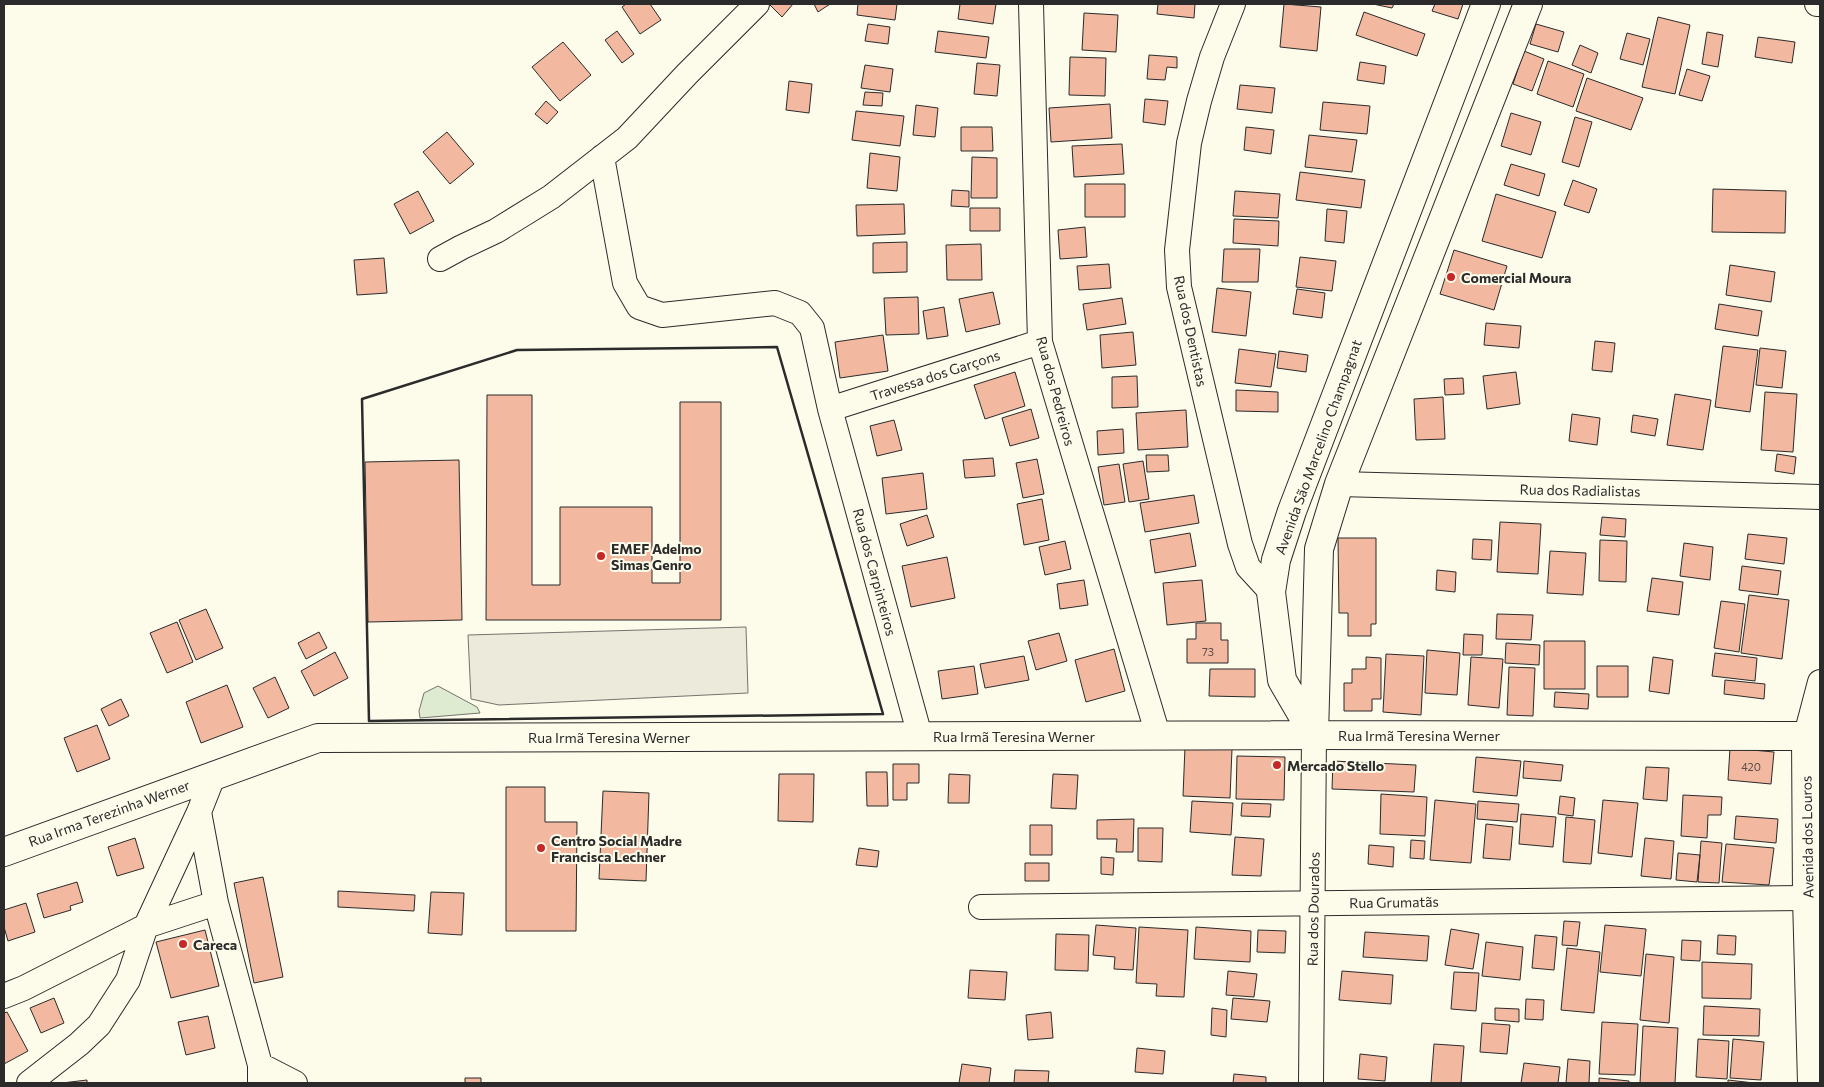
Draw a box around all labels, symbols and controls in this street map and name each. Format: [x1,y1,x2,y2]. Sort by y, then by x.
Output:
place label: Comercial Moura [1461,269,1571,286]
marker: Comercial Moura [1445,271,1457,283]
street label: Rua dos Dentistas [1171,274,1211,388]
street label: Rua dos Pedreiros [1033,334,1079,448]
street label: Avenida São Marcelino Champagnat [1271,337,1365,557]
street label: Travessa dos Garçons [868,346,1002,404]
street label: Rua dos Radialistas [1519,480,1641,500]
street label: Rua dos Carpinteiros [850,506,900,638]
place label: EMEF Adelmo Simas Genro [611,540,702,573]
marker: EMEF Adelmo Simas Genro [595,550,607,562]
house number: 73 [1202,645,1214,658]
street label: Rua Irmã Teresina Werner [1338,727,1500,744]
street label: Rua Irmã Teresina Werner [933,728,1095,745]
street label: Rua Irmã Teresina Werner [528,729,690,746]
place label: Mercado Stello [1287,757,1384,774]
marker: Mercado Stello [1271,759,1283,771]
house number: 420 [1741,760,1761,773]
street label: Rua Irma Terezinha Werner [26,776,193,850]
street label: Avenida dos Louros [1797,776,1817,898]
place label: Centro Social Madre Francisca Lechner [551,832,682,865]
marker: Centro Social Madre Francisca Lechner [535,842,547,854]
street label: Rua dos Dourados [1304,852,1322,966]
street label: Rua Grumatãs [1349,893,1439,911]
place label: Careca [193,936,237,953]
marker: Careca [177,938,189,950]

